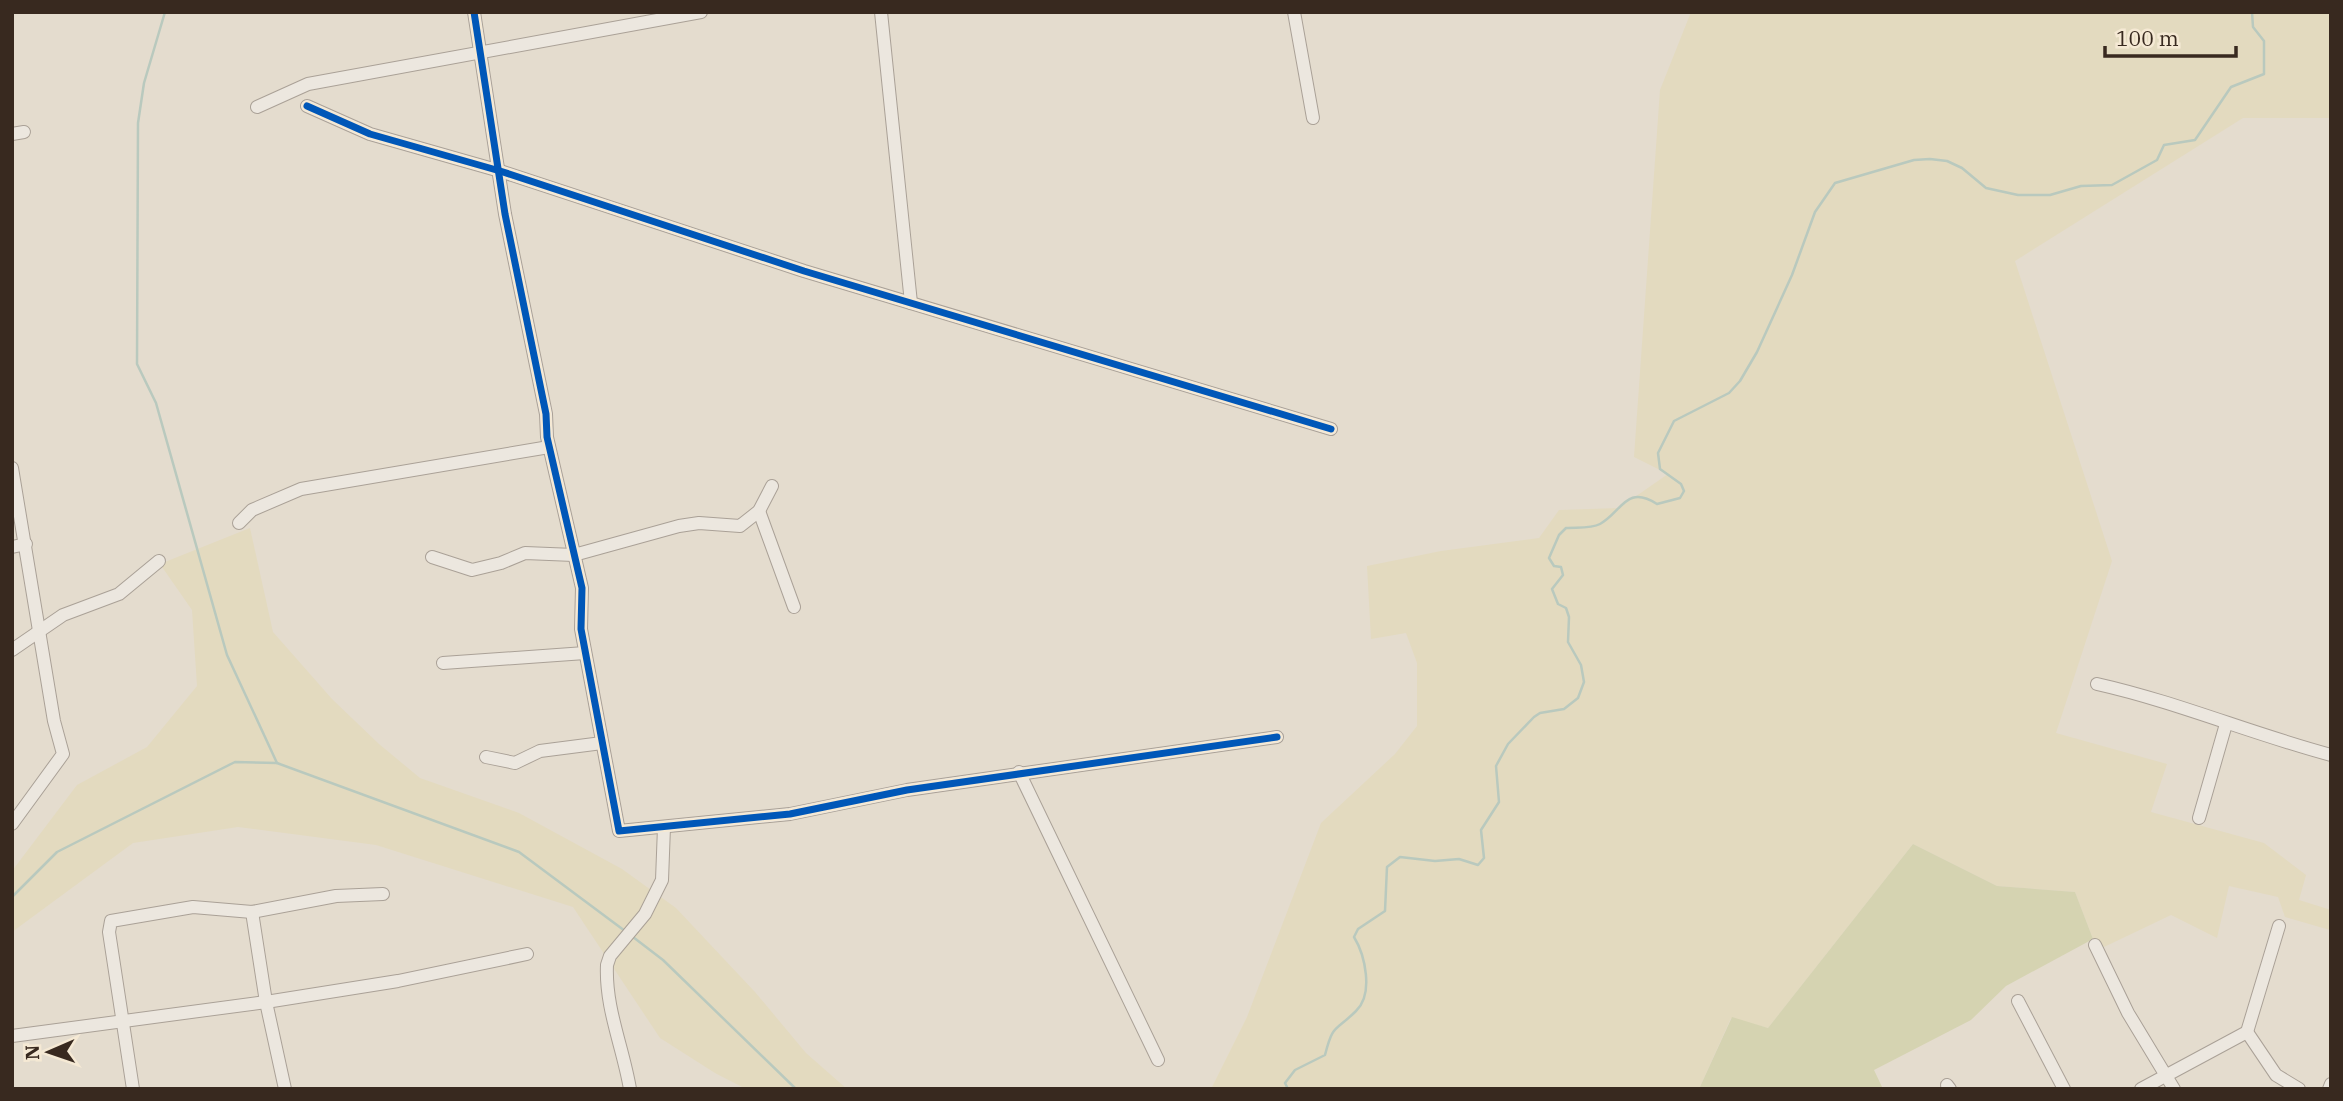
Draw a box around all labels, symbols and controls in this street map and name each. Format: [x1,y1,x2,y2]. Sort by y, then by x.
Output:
scale bar [2105,14,2236,58]
text: 100 m [2116,24,2179,52]
north arrow [14,1017,84,1087]
text: N [20,1045,44,1061]

